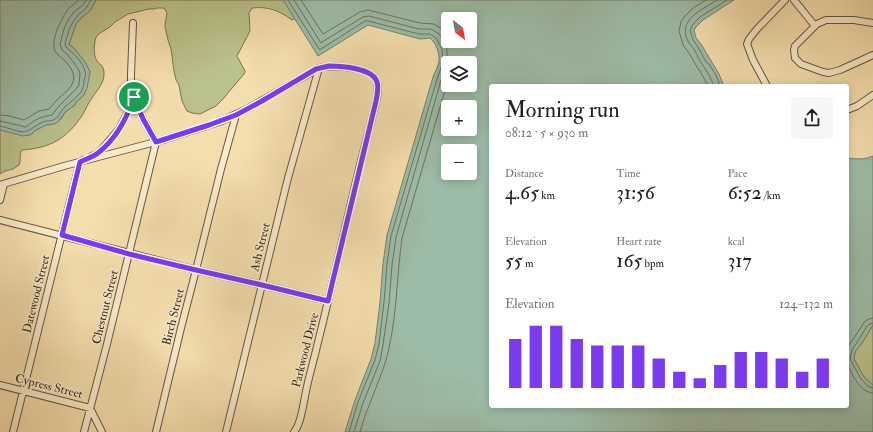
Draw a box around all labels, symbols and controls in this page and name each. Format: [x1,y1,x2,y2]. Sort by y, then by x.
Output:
north arrow [441,12,477,48]
map controls [441,12,477,180]
button: layers [441,56,477,92]
pin [117,80,151,114]
icon: arrive [123,86,145,108]
text: Morning run [505,96,620,124]
button: share [791,97,833,139]
button: + [441,100,477,136]
text: 08:12 · 5 × 930 m [505,125,588,141]
button: − [441,144,477,180]
text: Distance [505,167,543,180]
text: Time [616,167,640,180]
text: Pace [728,167,747,180]
text: 4.65 [505,180,539,205]
text: 31:56 [616,180,655,205]
text: 6:52 [728,180,762,205]
text: km [539,189,555,202]
text: /km [762,189,781,202]
street label: Ash Street [247,221,274,274]
text: Elevation [505,235,547,248]
text: Heart rate [616,235,661,248]
text: kcal [728,235,745,248]
text: 55 [505,248,523,273]
text: 165 [616,248,642,273]
text: 317 [728,248,752,273]
street label: Datewood Street [20,253,53,335]
text: m [523,257,533,270]
text: bpm [642,257,664,270]
street label: Chestnut Street [89,268,122,346]
street label: Birch Street [159,287,188,347]
text: Elevation [505,296,555,312]
text: 124–132 m [779,296,833,312]
street label: Parkwood Drive [289,311,322,389]
street label: Cypress Street [14,371,84,402]

